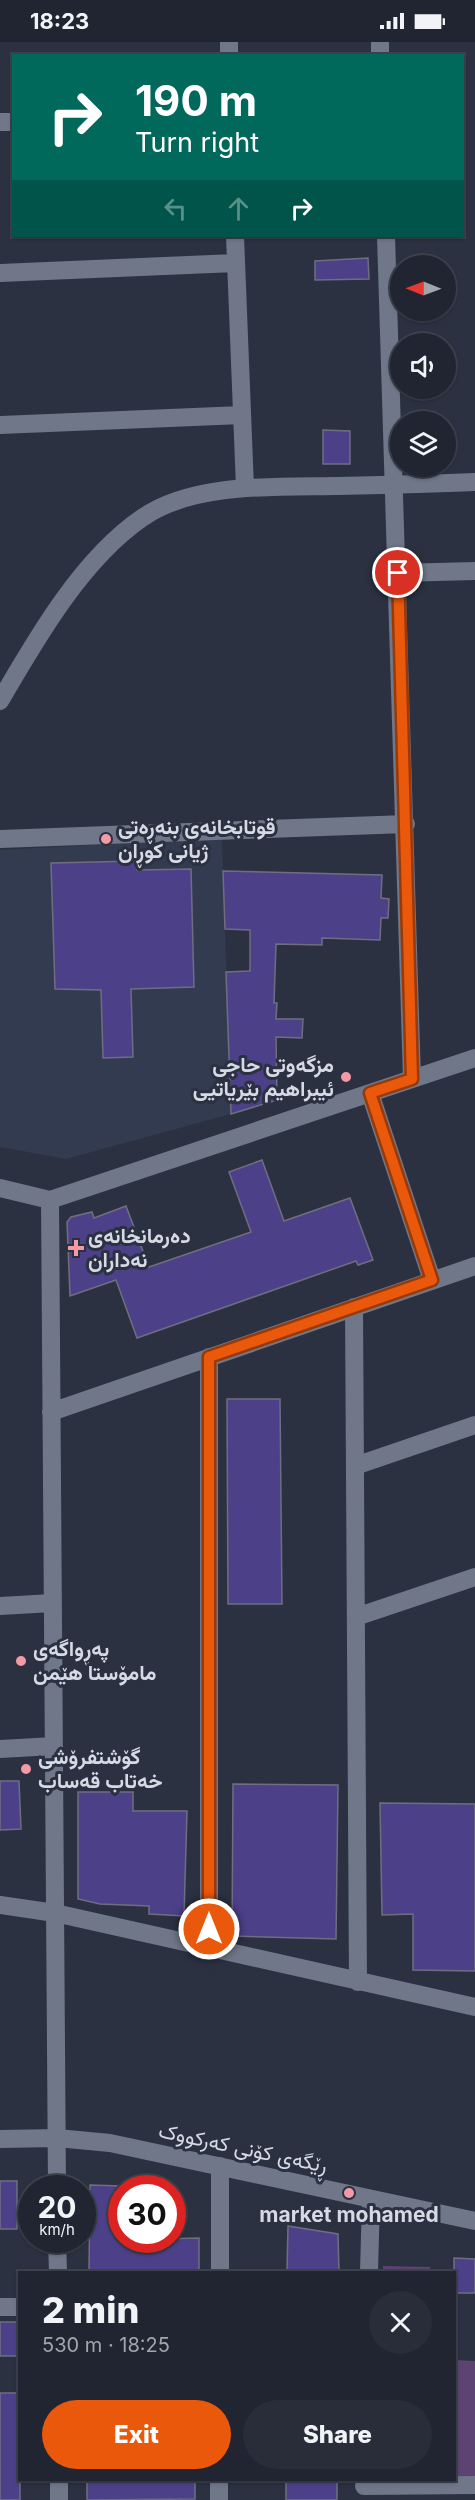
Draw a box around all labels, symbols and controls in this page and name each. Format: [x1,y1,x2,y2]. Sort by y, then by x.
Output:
text: 18:23 [30,8,89,34]
text: 190 m [135,75,257,126]
icon: right [36,78,114,156]
text: Turn right [135,126,259,159]
icon: left [159,192,192,225]
icon: ahead [222,192,255,225]
icon: right [285,192,318,225]
north arrow [390,255,456,321]
map controls [390,255,456,477]
button: sound [390,333,456,399]
button: layers [390,411,456,477]
pin [372,547,423,598]
icon: arrive [381,556,414,589]
place label: قوتابخانەی بنەڕەتی ژیانی کوڕان [118,814,276,868]
marker: قوتابخانەی بنەڕەتی ژیانی کوڕان [99,832,113,846]
place label: مزگەوتی حاجی ئیبراهیم بێریاتیی [193,1052,334,1103]
marker: مزگەوتی حاجی ئیبراهیم بێریاتیی [339,1070,353,1084]
place label: دەرمانخانەی نەداران [88,1223,191,1273]
marker: دەرمانخانەی نەداران [69,1241,83,1255]
place label: پەڕواگەی مامۆستا هێمن [33,1636,156,1686]
marker: پەڕواگەی مامۆستا هێمن [14,1654,28,1668]
place label: گۆشتفرۆشی خەتاب قەساب [38,1744,162,1793]
marker: گۆشتفرۆشی خەتاب قەساب [19,1762,33,1776]
position arrow [177,1897,241,1961]
street label: ڕێگەی کۆنی کەرکووک [155,2117,330,2183]
speed limit sign: 30 [108,2175,186,2253]
marker: market mohamed [342,2186,356,2200]
text: 20 [37,2189,77,2225]
place label: market mohamed [259,2202,439,2227]
text: km/h [39,2220,75,2239]
text: 2 min [42,2288,139,2332]
button: close [369,2291,432,2354]
text: 530 m · 18:25 [42,2333,170,2357]
button: Exit [42,2400,231,2469]
button: Share [243,2400,432,2469]

